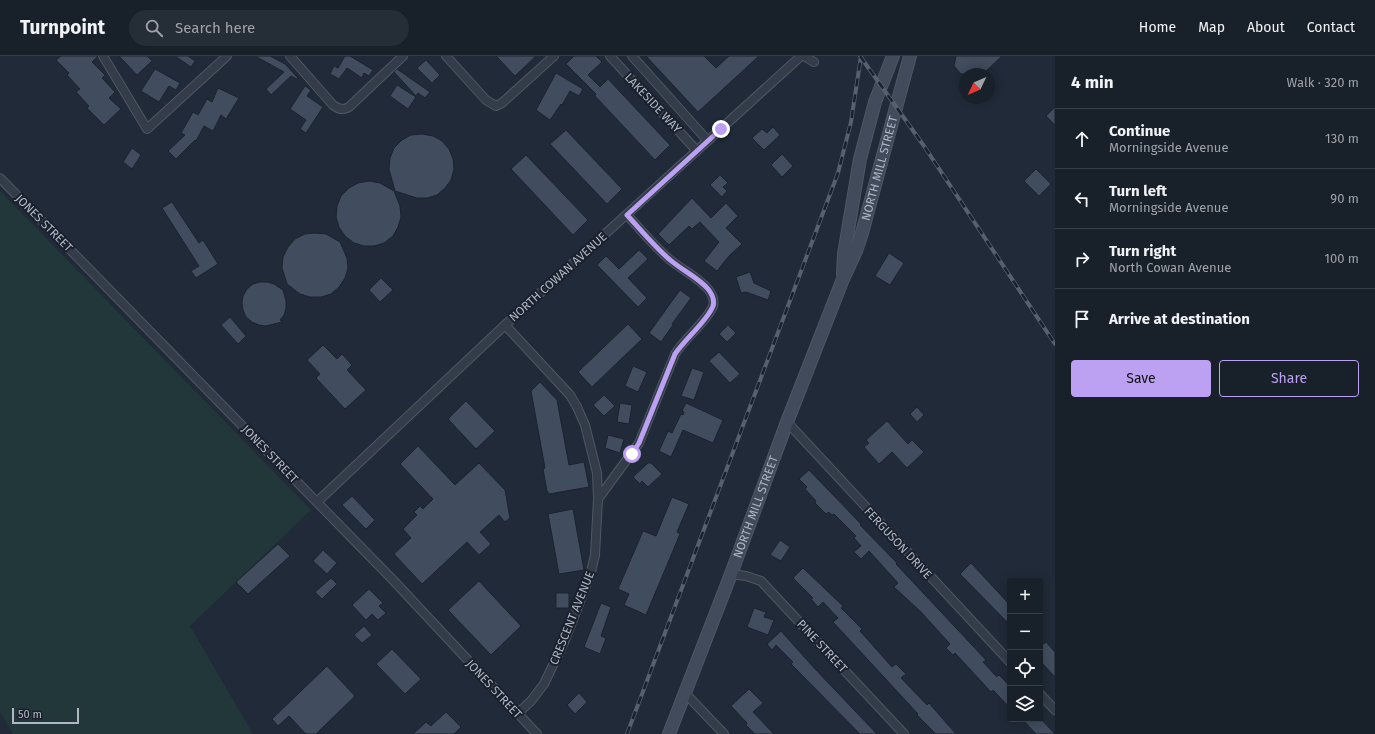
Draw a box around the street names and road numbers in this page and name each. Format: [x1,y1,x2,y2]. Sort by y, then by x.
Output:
street label: LAKESIDE WAY [622,70,684,136]
street label: NORTH MILL STREET [859,114,901,222]
street label: JONES STREET [13,192,76,255]
street label: NORTH COWAN AVENUE [506,230,610,324]
street label: JONES STREET [239,422,302,486]
street label: NORTH MILL STREET [730,453,781,560]
street label: FERGUSON DRIVE [861,504,935,582]
street label: CRESCENT AVENUE [547,569,597,667]
street label: PINE STREET [794,617,851,676]
street label: JONES STREET [463,657,525,722]

